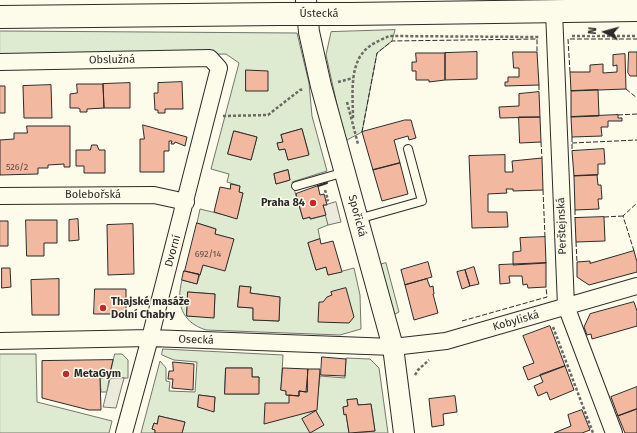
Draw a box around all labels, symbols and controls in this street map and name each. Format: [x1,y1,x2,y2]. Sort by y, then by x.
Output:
street label: Ústecká [300,7,338,21]
north arrow [585,12,625,52]
text: N [586,26,599,35]
street label: Obslužná [89,53,135,67]
house number: 526/2 [6,162,28,172]
street label: Bolebořská [65,188,121,202]
street label: Spořická [345,194,369,238]
place label: Praha 84 [261,196,305,210]
street label: Perštejnská [554,197,570,255]
marker: Praha 84 [308,198,318,208]
street label: Dvorní [162,234,184,268]
house number: 692/14 [195,249,221,259]
place label: Thajské masáže Dolní Chabry [111,295,190,321]
marker: Thajské masáže Dolní Chabry [98,303,108,313]
street label: Kobyliská [491,308,541,334]
street label: Osecká [178,333,214,347]
place label: MetaGym [74,367,121,381]
marker: MetaGym [61,369,71,379]

